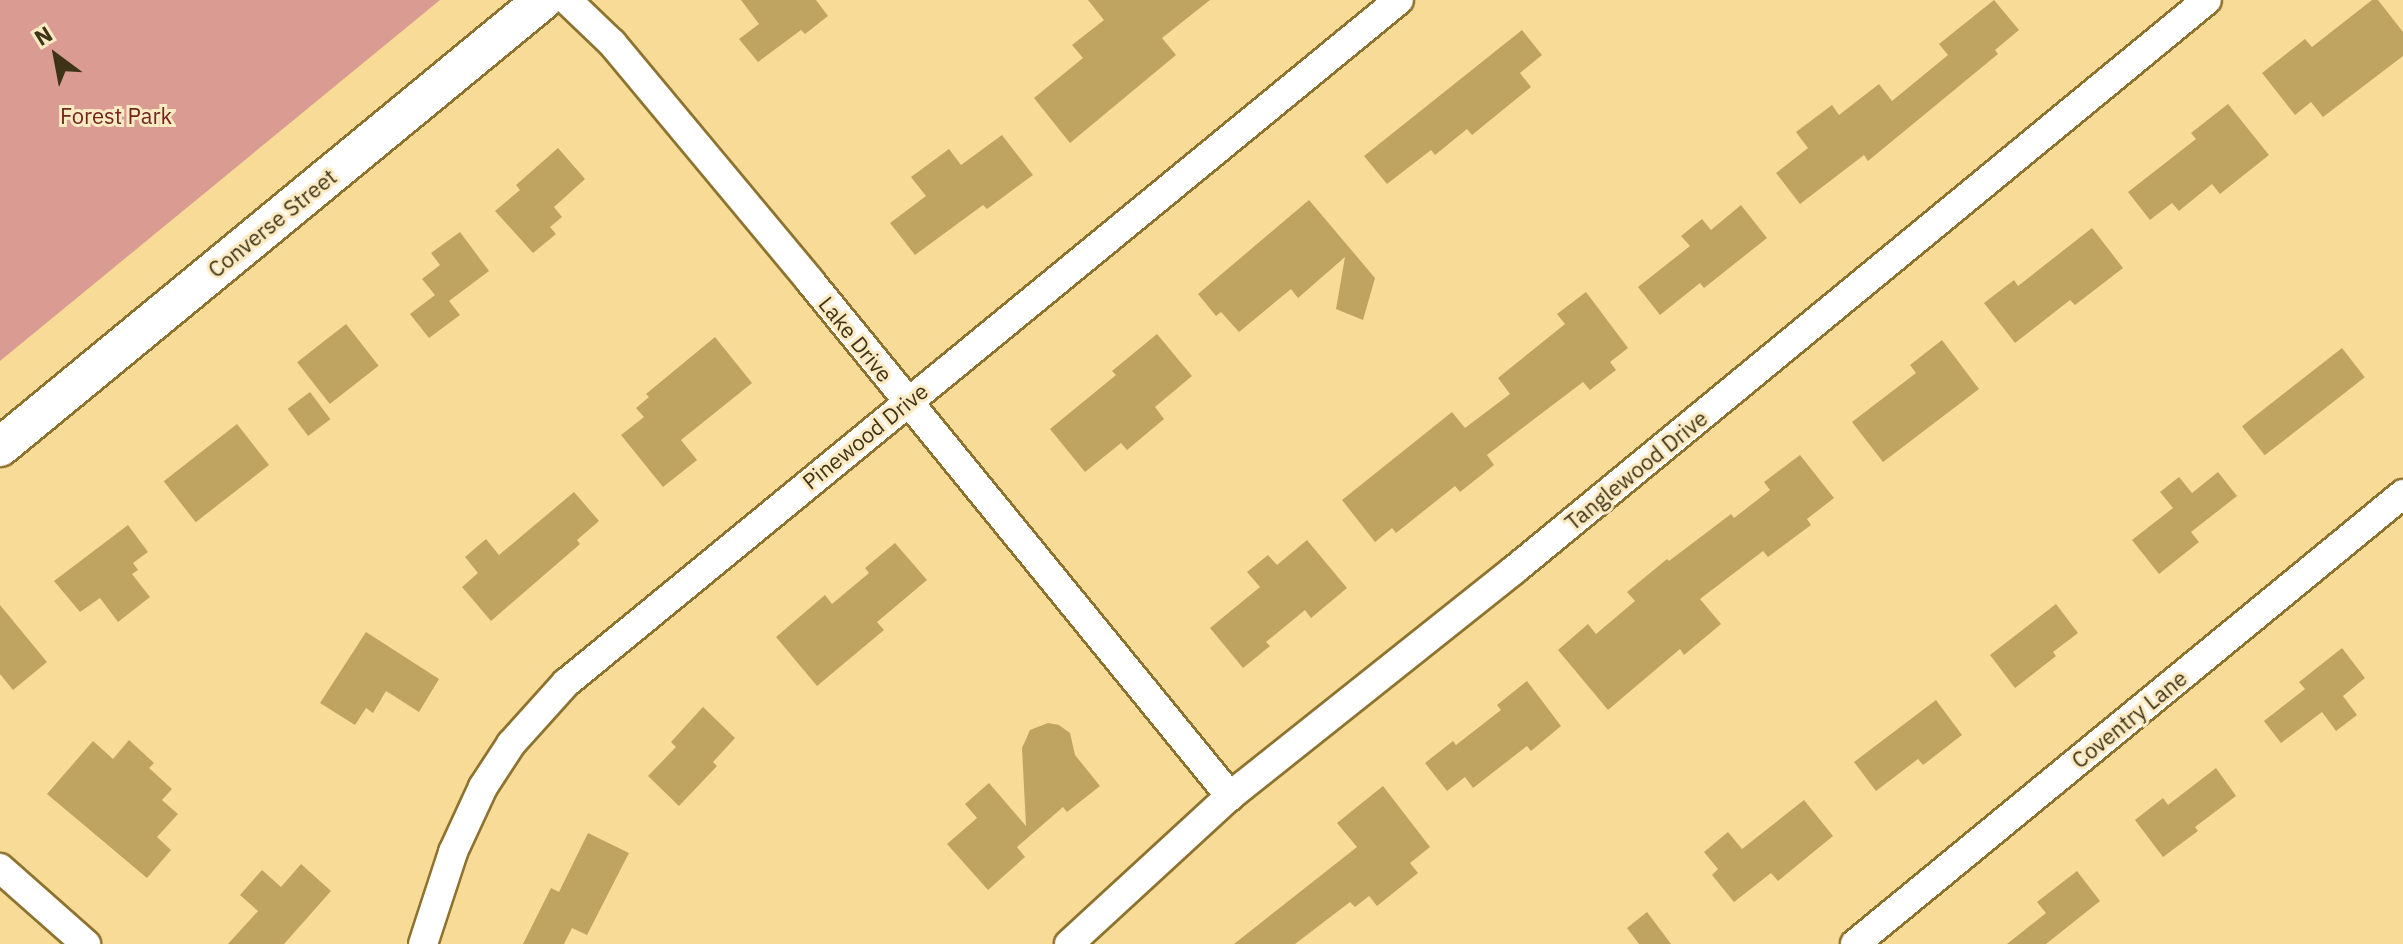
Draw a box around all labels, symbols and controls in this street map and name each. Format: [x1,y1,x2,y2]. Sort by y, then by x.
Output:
north arrow [16,16,96,96]
text: N [29,19,57,52]
park label: Forest Park [60,103,172,129]
street label: Converse Street [203,163,341,283]
street label: Lake Drive [814,291,898,387]
street label: Pinewood Drive [797,377,933,495]
street label: Tanglewood Drive [1560,405,1712,535]
street label: Coventry Lane [2066,665,2192,773]

